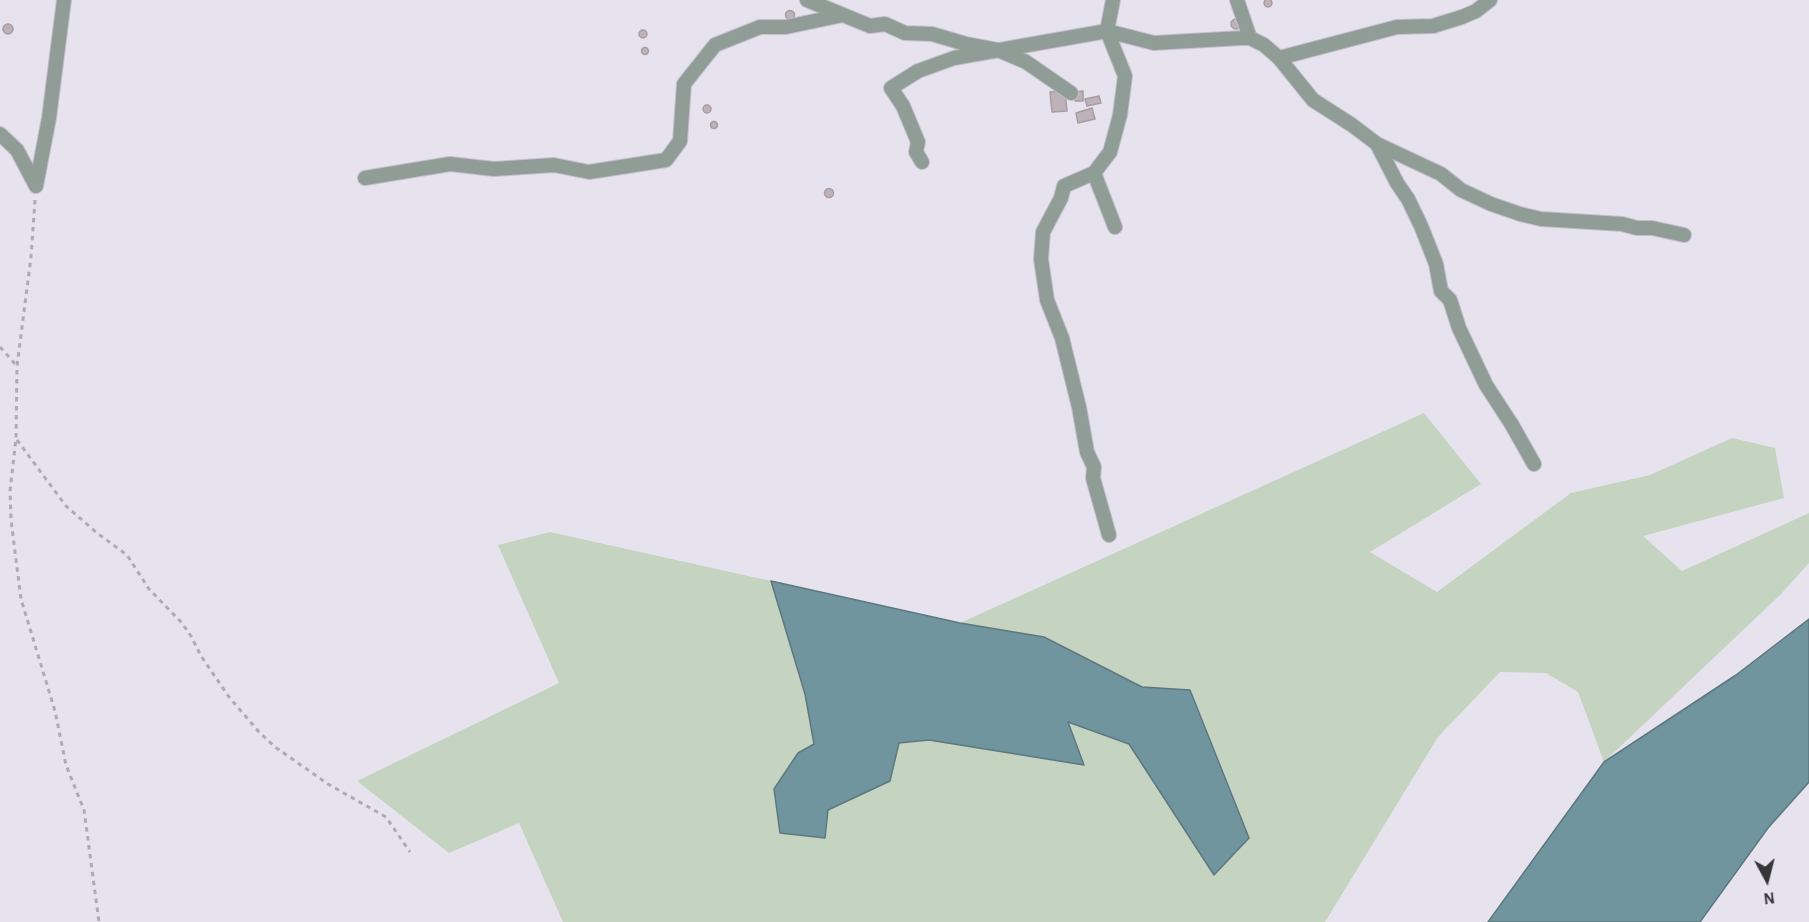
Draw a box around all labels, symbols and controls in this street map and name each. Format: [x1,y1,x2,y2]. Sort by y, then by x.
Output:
north arrow [1737,850,1797,910]
text: N [1763,889,1776,906]

